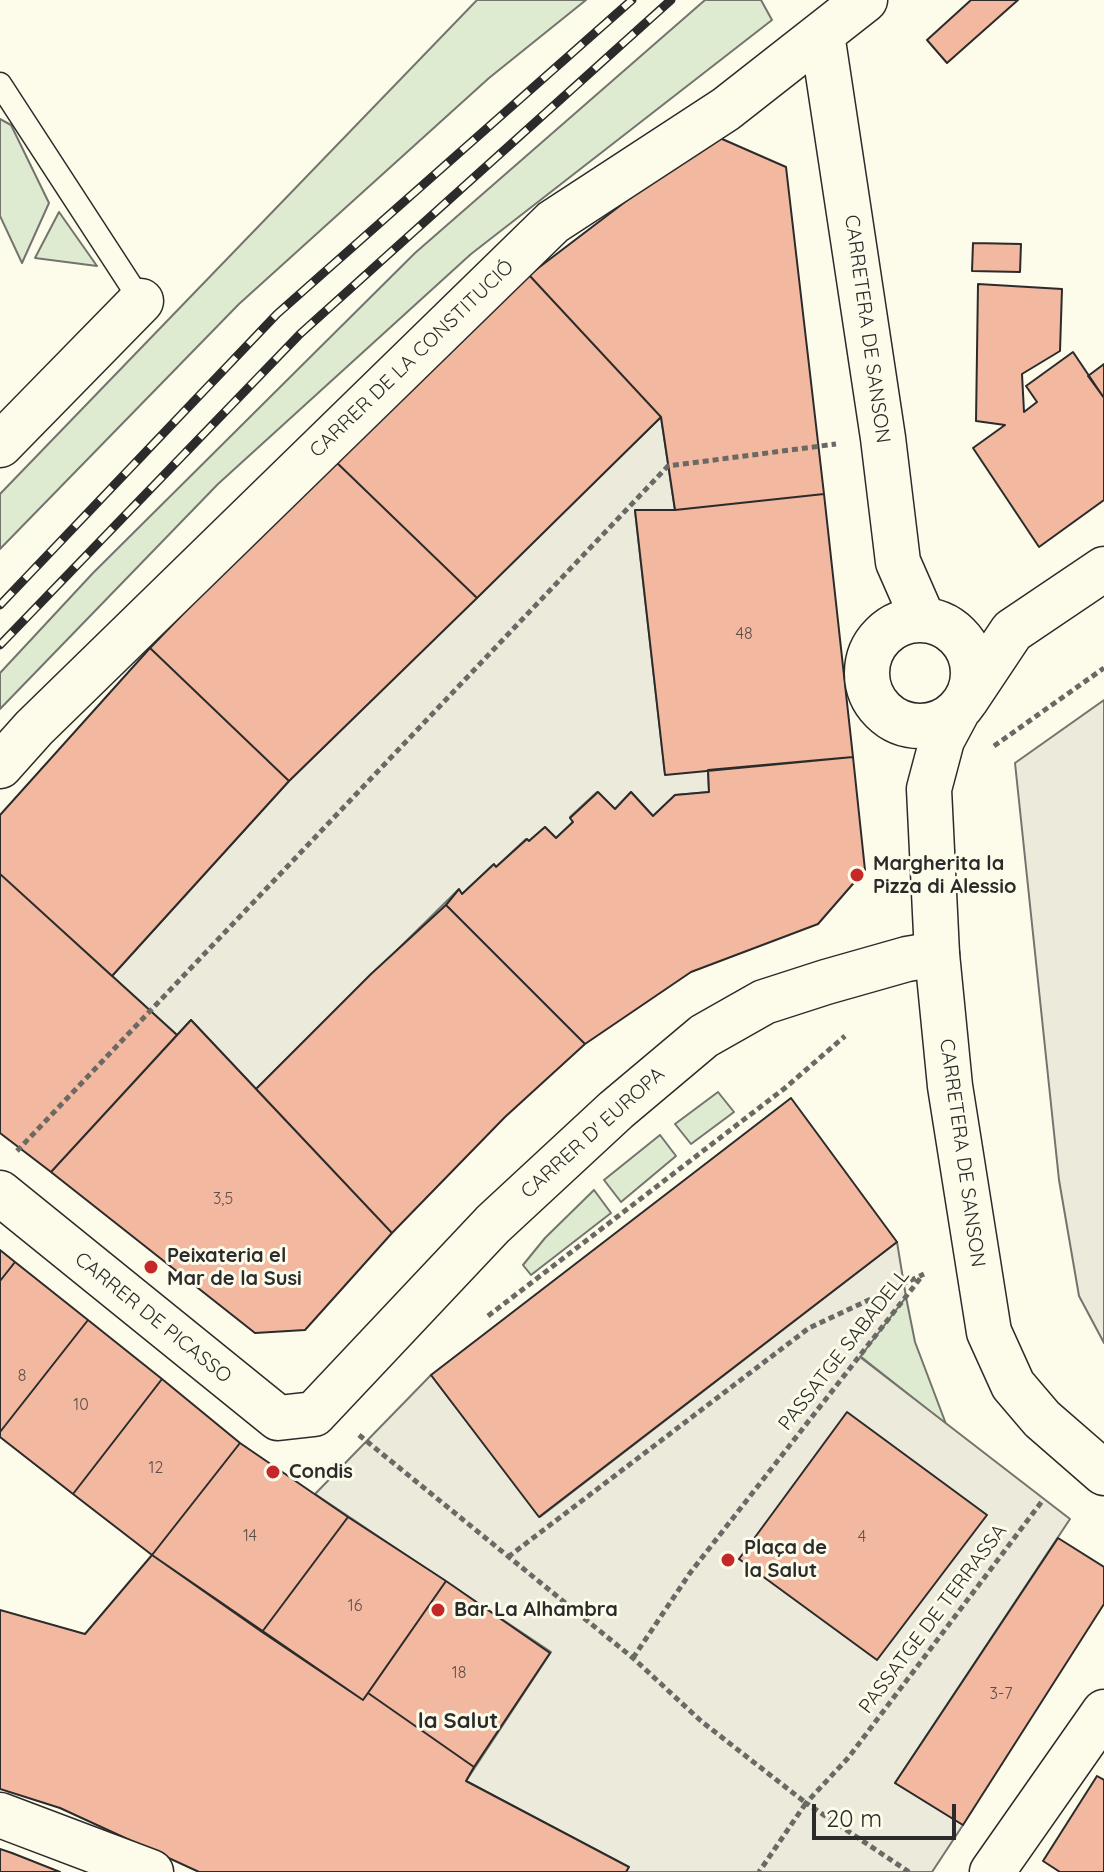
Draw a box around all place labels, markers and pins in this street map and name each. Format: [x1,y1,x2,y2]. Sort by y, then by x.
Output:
place label: Margherita la Pizza di Alessio [873,852,1016,899]
marker: Margherita la Pizza di Alessio [848,866,866,884]
place label: Peixateria el Mar de la Susi [167,1244,302,1291]
marker: Peixateria el Mar de la Susi [142,1258,160,1276]
place label: Condis [289,1460,353,1484]
marker: Condis [264,1463,282,1481]
place label: Plaça de la Salut [744,1536,827,1583]
marker: Plaça de la Salut [719,1551,737,1569]
place label: Bar La Alhambra [454,1598,618,1622]
marker: Bar La Alhambra [429,1601,447,1619]

